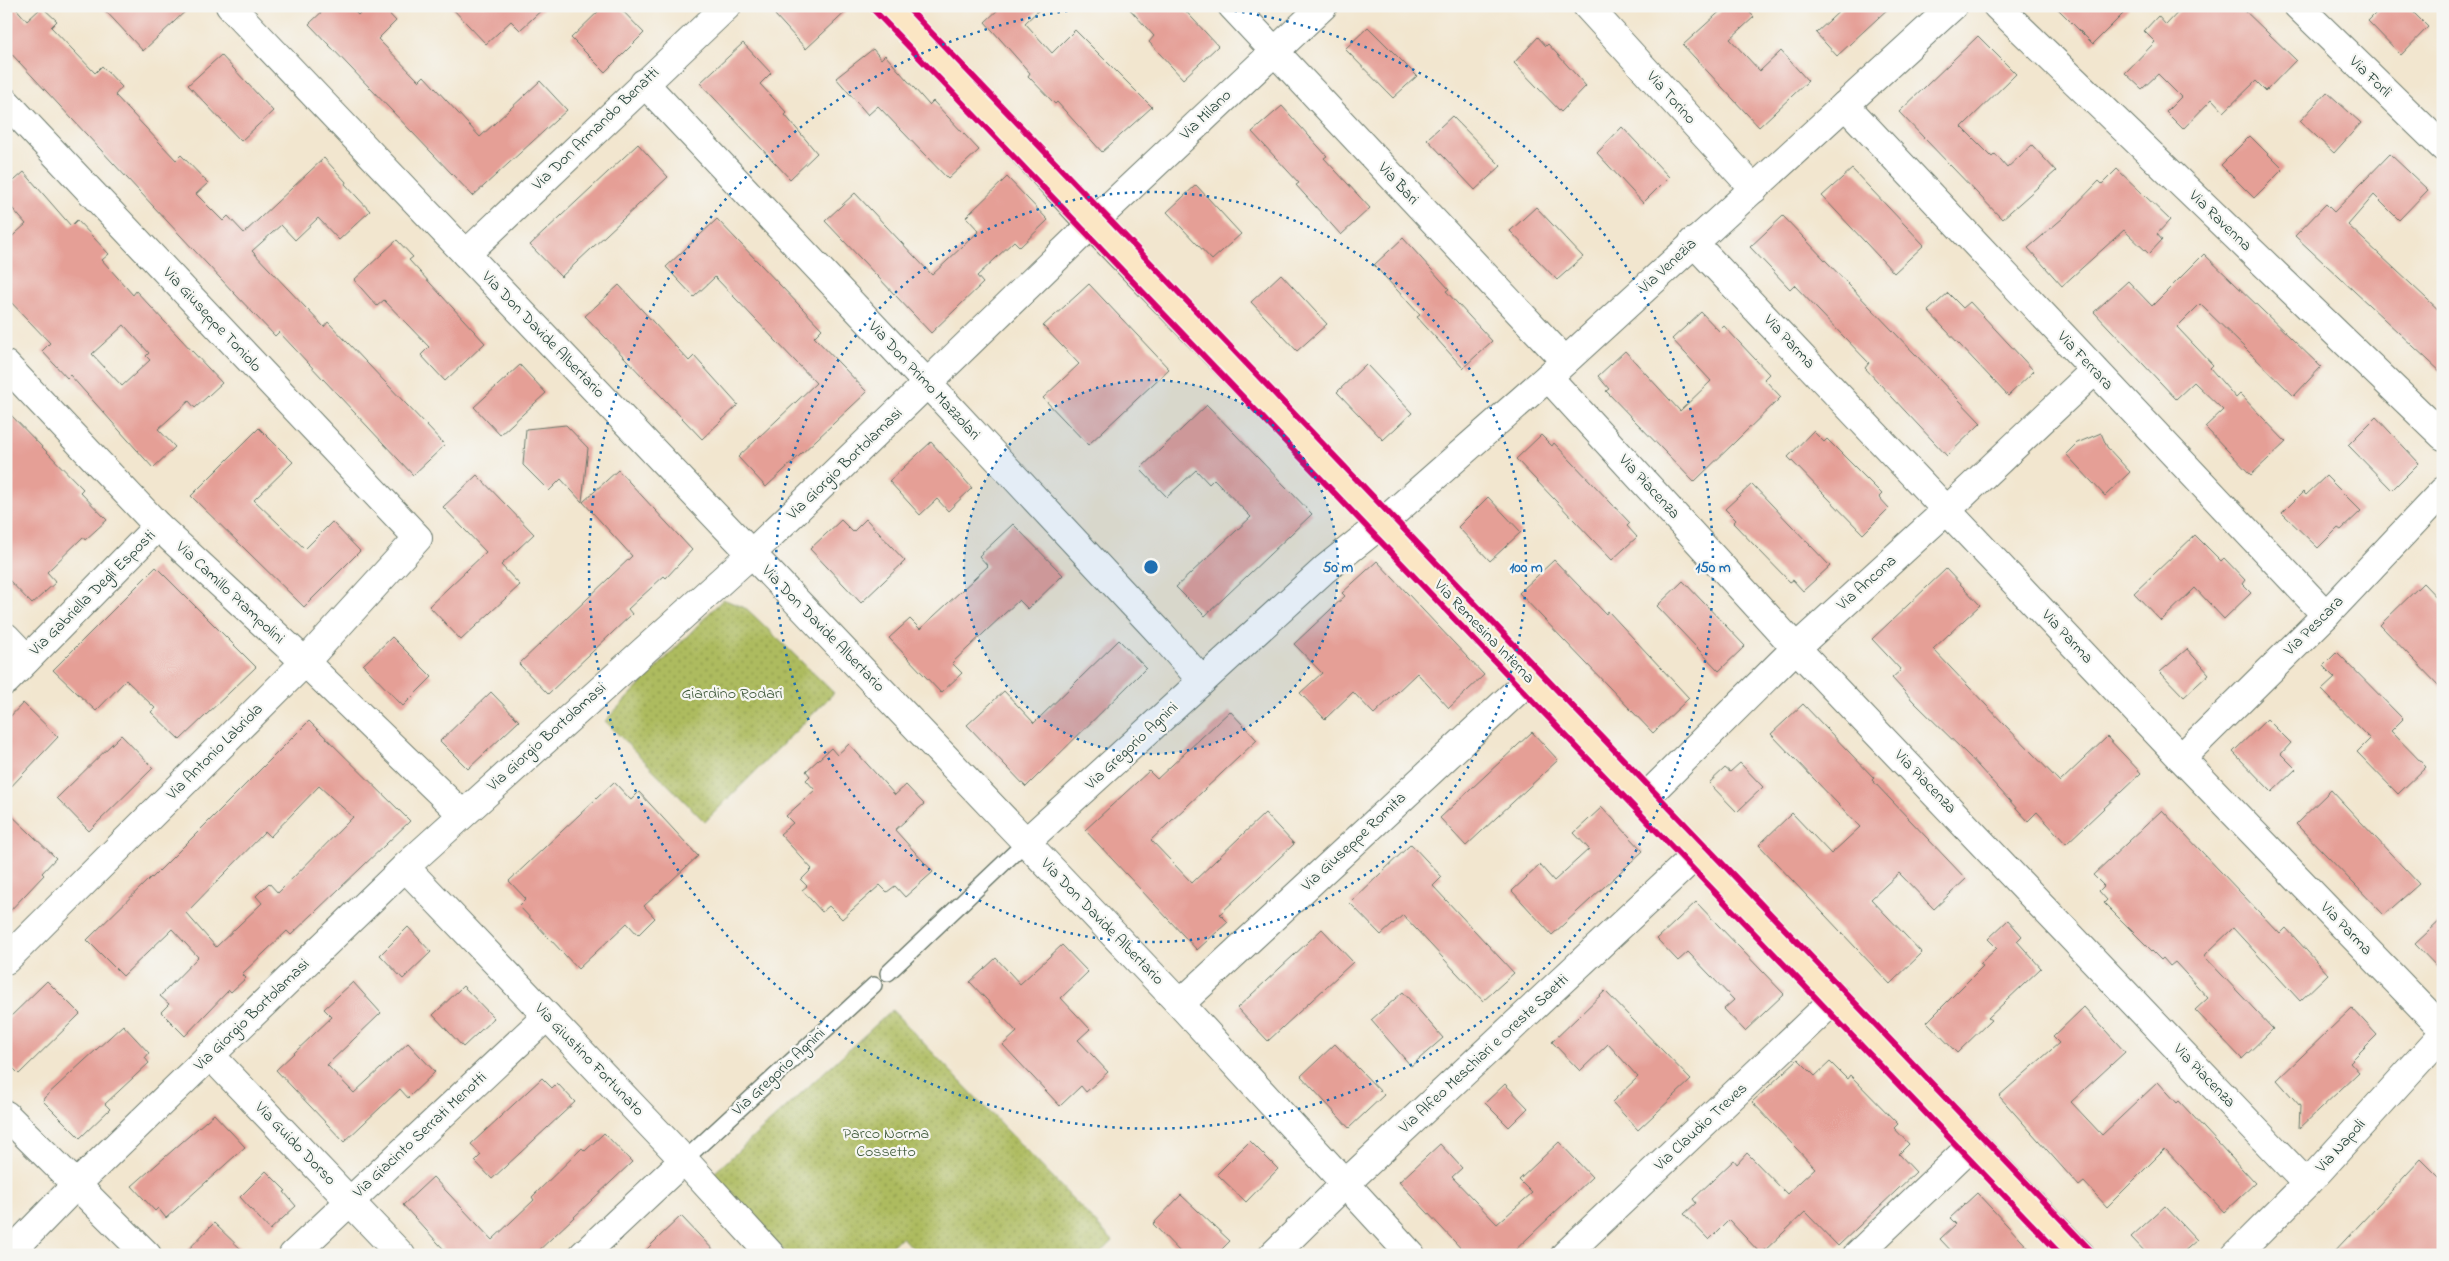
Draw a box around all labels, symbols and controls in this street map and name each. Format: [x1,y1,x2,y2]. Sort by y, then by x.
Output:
street label: Via Forlì [2342,50,2397,104]
street label: Via Don Armando Benatti [526,62,665,197]
street label: Via Torino [1640,65,1702,130]
street label: Via Milano [1174,84,1237,147]
street label: Via Bari [1371,156,1424,211]
street label: Via Ravenna [2182,184,2257,257]
street label: Via Venezia [1633,233,1702,300]
street label: Via Giuseppe Toniolo [156,261,267,378]
street label: Via Don Davide Albertario [475,265,610,404]
street label: Via Parma [1757,309,1821,375]
street label: Via Don Primo Mazzolari [862,315,986,446]
street label: Via Ferrara [2050,325,2119,396]
street label: Via Giorgio Bortolamasi [781,402,908,527]
street label: Via Piacenza [1612,448,1685,525]
street label: Via Gabriella Degli Esposti [24,524,162,662]
street label: Via Camillo Prampolini [169,535,290,650]
street label: Via Ancona [1831,549,1902,617]
text: 50 m [1323,557,1354,579]
text: 100 m [1509,557,1543,579]
text: 150 m [1695,557,1731,579]
centre of rings [1142,558,1160,576]
street label: Via Don Davide Albertario [755,559,890,698]
street label: Via Remesina Interna [1427,574,1540,689]
street label: Via Pescara [2278,590,2350,662]
street label: Via Parma [2035,604,2099,670]
street label: Via Giorgio Bortolamasi [481,677,612,798]
park label: Giardino Rodari [681,682,783,706]
street label: Via Gregorio Agnini [1079,696,1184,796]
street label: Via Antonio Labriola [160,698,269,807]
street label: Via Piacenza [1887,744,1962,820]
street label: Via Giuseppe Romita [1295,787,1412,898]
street label: Via Don Davide Albertario [1034,852,1169,991]
street label: Via Parma [2313,896,2378,961]
street label: Via Giorgio Bortolamasi [188,953,315,1078]
street label: Via Alfeo Meschiari e Oreste Saetti [1393,969,1574,1140]
street label: Via Giustino Fortunato [528,997,650,1122]
street label: Via Gregorio Agnini [726,1022,831,1122]
street label: Via Piacenza [2166,1038,2241,1114]
street label: Via Giacinto Serrati Menotti [347,1066,493,1204]
street label: Via Claudio Treves [1648,1077,1753,1178]
street label: Via Guido Dorso [248,1096,341,1191]
street label: Via Napoli [2310,1114,2372,1179]
park label: Parco Norma Cossetto [843,1122,929,1164]

